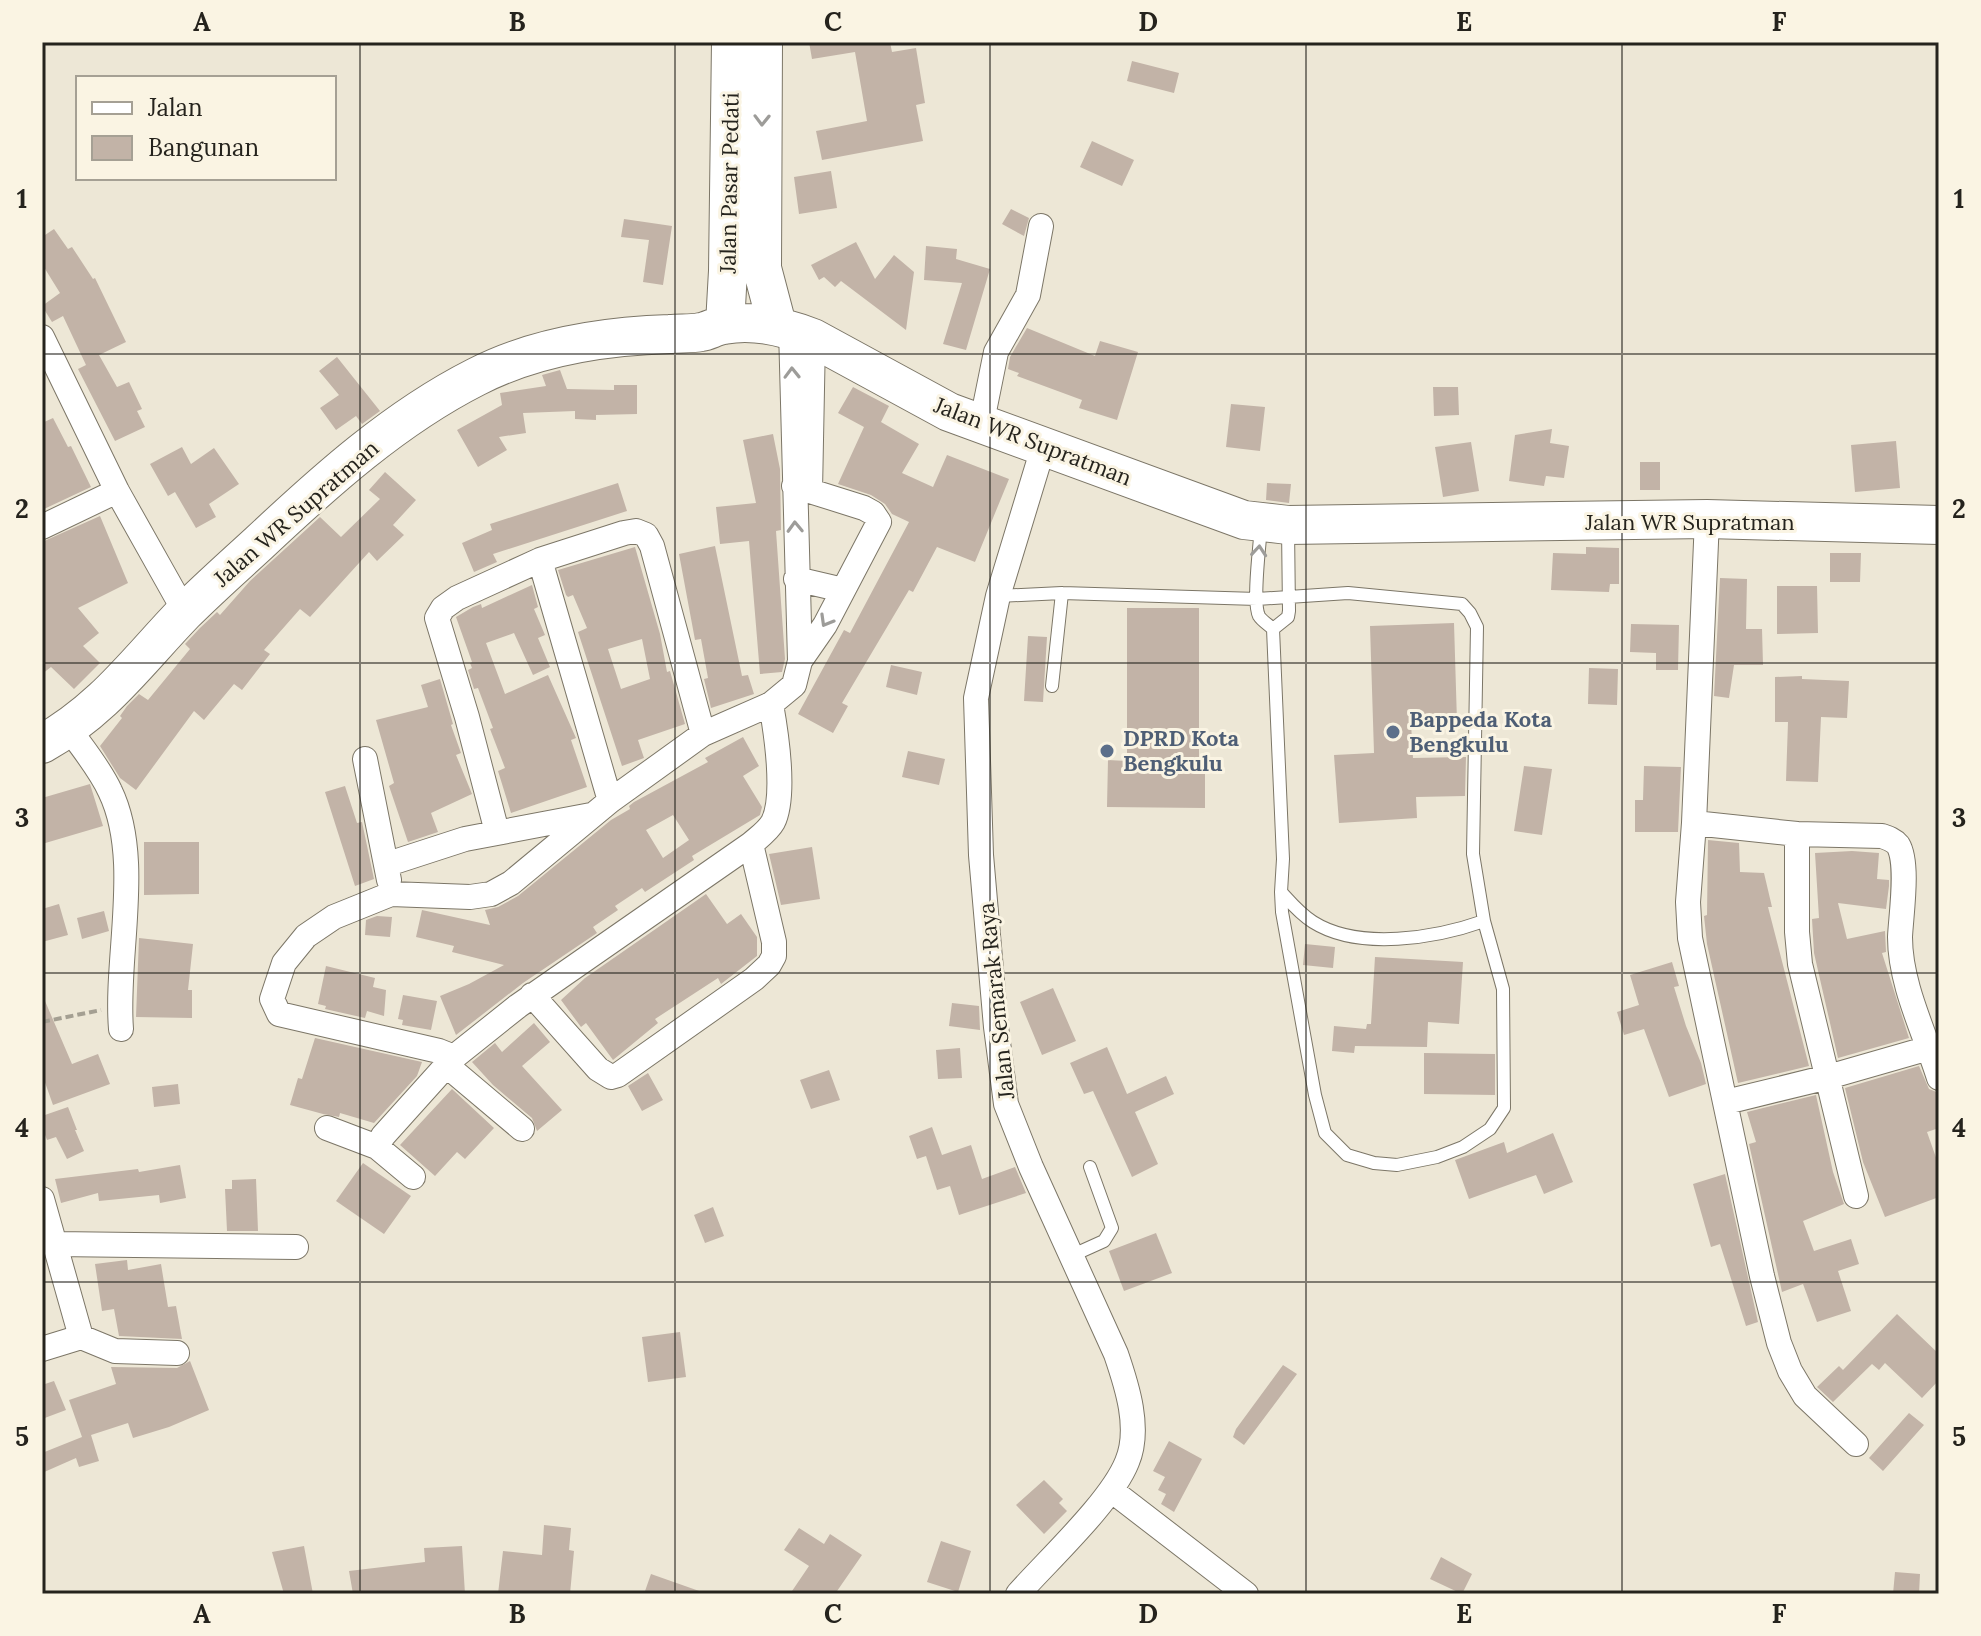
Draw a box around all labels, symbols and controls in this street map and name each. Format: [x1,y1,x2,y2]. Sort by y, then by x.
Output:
text: A [193,5,211,38]
text: B [508,5,526,38]
text: C [824,5,842,38]
text: D [1138,5,1158,38]
text: E [1456,5,1472,38]
text: F [1772,5,1787,38]
legend [76,76,336,180]
text: Jalan [147,92,202,123]
street label: Jalan Pasar Pedati [713,92,745,275]
one-way arrow [753,114,771,127]
text: Bangunan [148,132,259,163]
text: 1 [17,182,27,215]
text: 1 [1954,182,1964,215]
one-way arrow [783,366,801,379]
street label: Jalan WR Supratman [929,390,1136,492]
street label: Jalan WR Supratman [207,434,384,593]
text: 2 [15,492,29,525]
text: 2 [1952,492,1966,525]
street label: Jalan WR Supratman [1584,508,1795,536]
one-way arrow [786,520,803,533]
one-way arrow [1250,544,1267,557]
one-way arrow [820,612,836,627]
place label: Bappeda Kota Bengkulu [1409,705,1552,758]
marker: Bappeda Kota Bengkulu [1384,723,1402,741]
place label: DPRD Kota Bengkulu [1123,724,1240,777]
marker: DPRD Kota Bengkulu [1098,742,1116,760]
text: 3 [15,801,29,834]
text: 3 [1952,801,1966,834]
street label: Jalan Semarak Raya [972,901,1020,1102]
text: 4 [15,1111,29,1144]
text: 4 [1952,1111,1966,1144]
text: 5 [15,1420,29,1453]
text: 5 [1952,1420,1966,1453]
text: A [193,1597,211,1630]
text: B [508,1597,526,1630]
text: C [824,1597,842,1630]
text: D [1138,1597,1158,1630]
text: E [1456,1597,1472,1630]
text: F [1772,1597,1787,1630]

